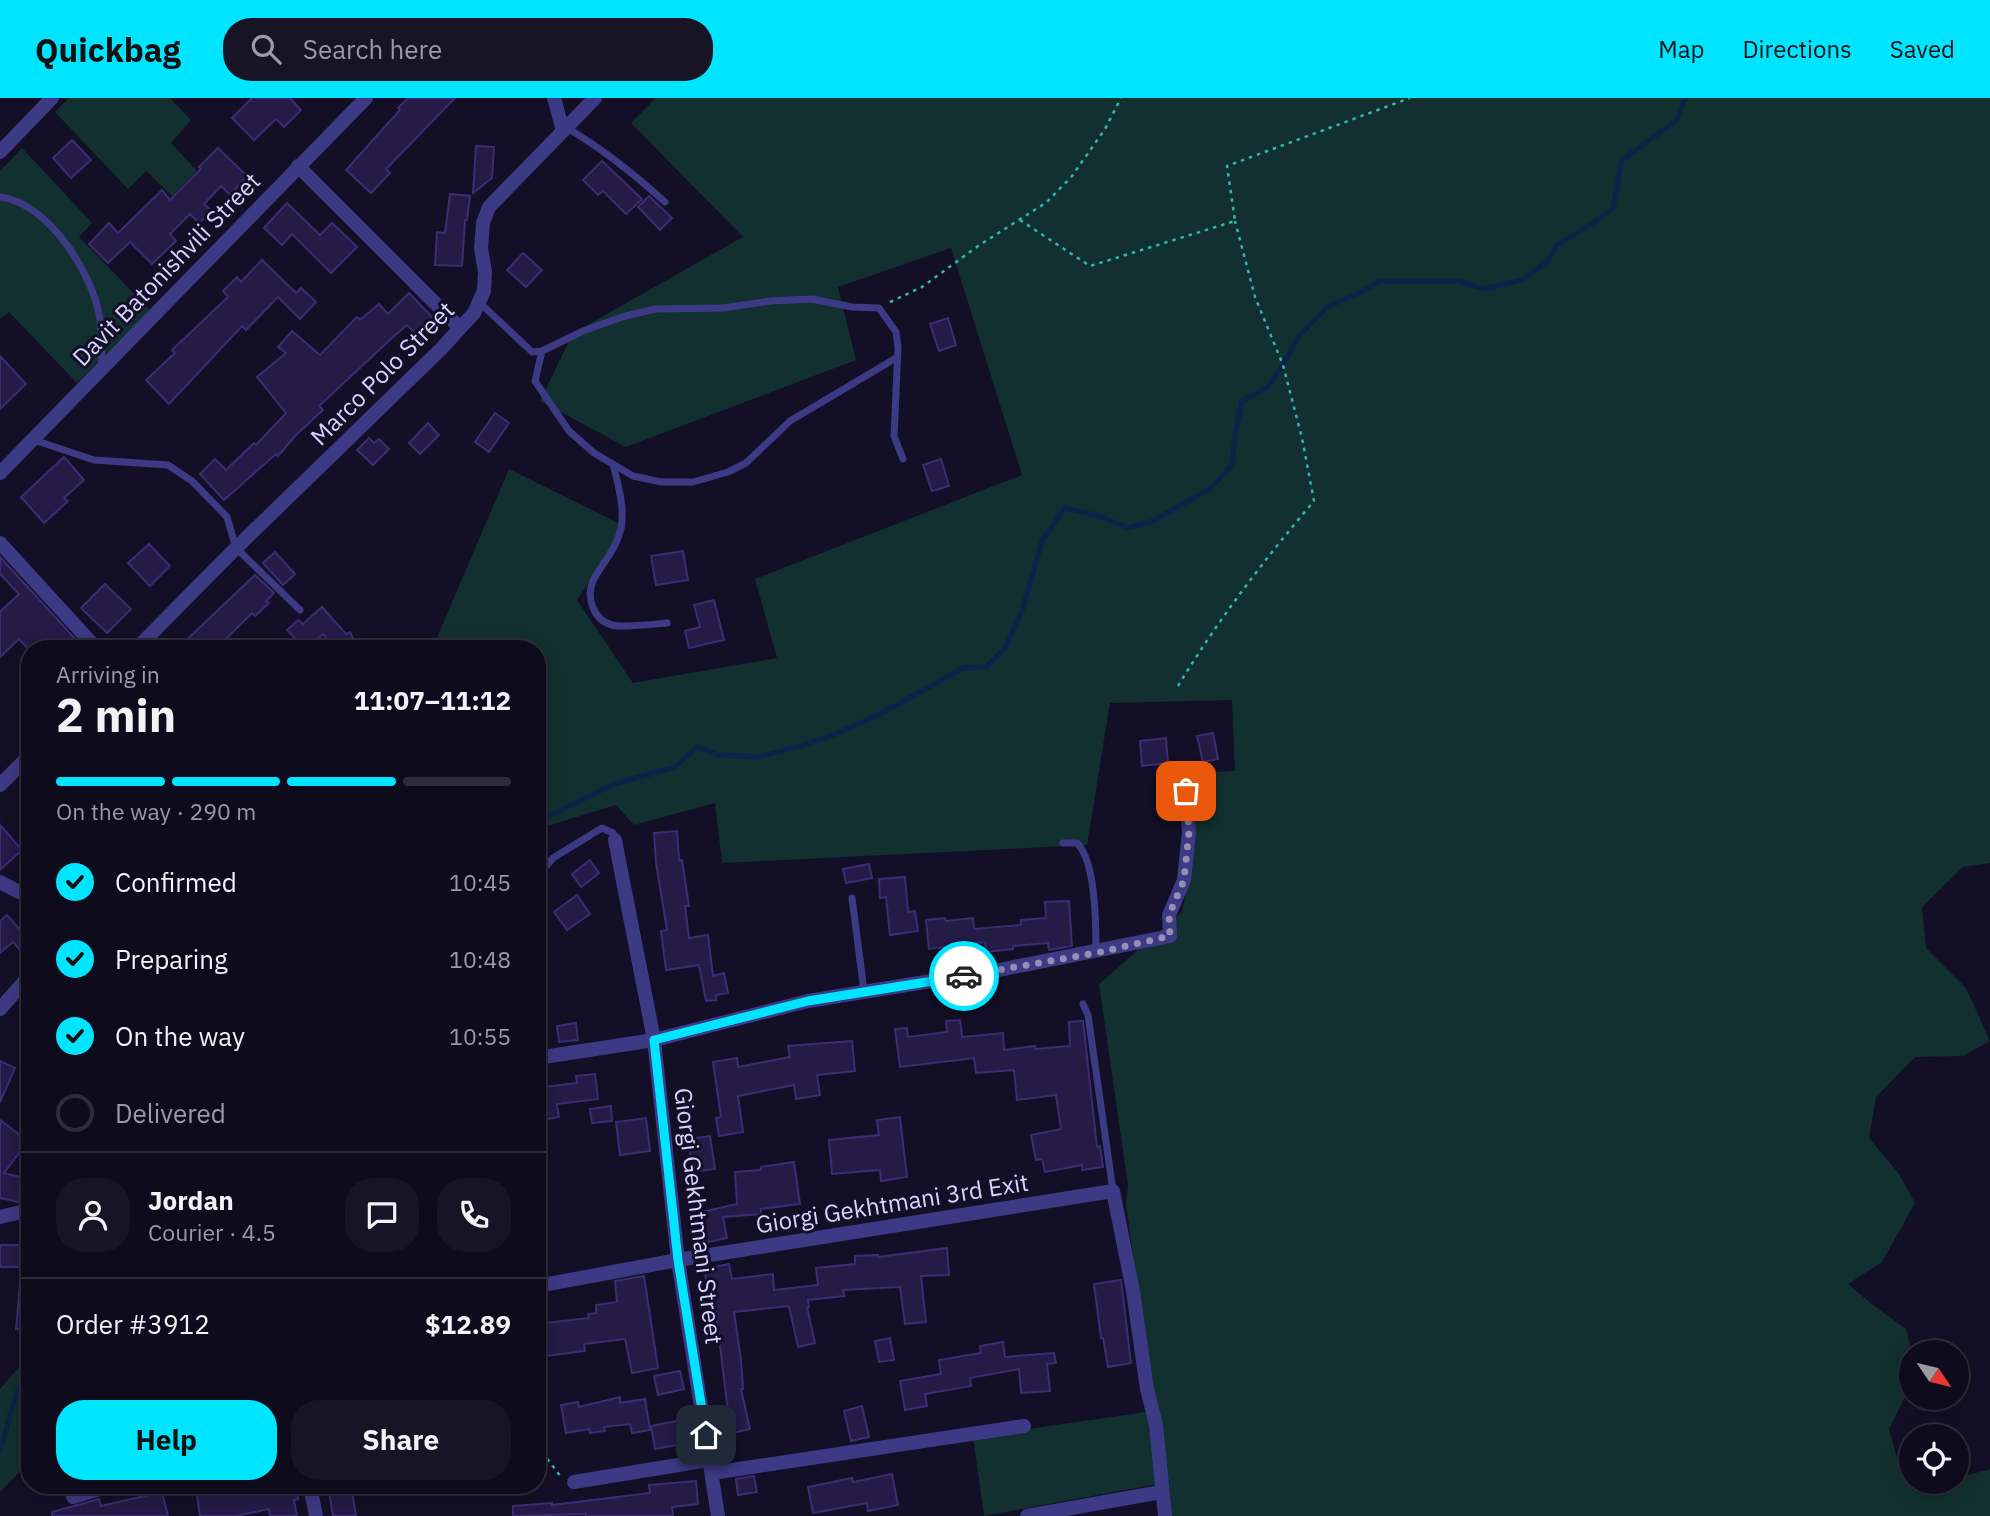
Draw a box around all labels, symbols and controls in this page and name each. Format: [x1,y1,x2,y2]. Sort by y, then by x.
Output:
search box [223,18,713,81]
text: Quickbag [35,28,181,71]
icon: search [247,30,285,68]
text: Search here [303,32,442,66]
text: Map [1658,33,1704,65]
text: Directions [1742,33,1852,65]
text: Saved [1890,33,1955,65]
street label: Davit Batonishvili Street [65,165,267,373]
street label: Marco Polo Street [303,294,461,452]
text: Arriving in [56,659,160,689]
text: 11:07–11:12 [354,683,511,717]
text: 2 min [56,685,176,745]
pin [1156,761,1216,821]
icon: bag [1167,772,1205,810]
text: On the way · 290 m [56,796,256,826]
icon: check [56,863,94,901]
text: Confirmed [115,865,237,899]
text: 10:45 [449,867,511,897]
icon: check [56,940,94,978]
courier [929,941,999,1011]
text: Preparing [115,942,228,976]
text: 10:48 [449,944,511,974]
icon: car [945,957,983,995]
icon: check [56,1017,94,1055]
text: On the way [115,1019,245,1053]
text: 10:55 [449,1021,511,1051]
street label: Giorgi Gekhtmani Street [667,1086,731,1346]
text: Delivered [115,1096,226,1130]
street label: Giorgi Gekhtmani 3rd Exit [753,1166,1031,1240]
button: person [56,1178,130,1252]
button: chat [345,1178,419,1252]
button: phone [437,1178,511,1252]
text: Jordan [148,1183,234,1217]
text: Courier · 4.5 [148,1217,276,1247]
text: Order #3912 [56,1307,210,1341]
text: $12.89 [425,1307,511,1341]
north arrow [1899,1340,1969,1410]
map controls [1899,1340,1969,1494]
button: Help [56,1400,277,1480]
button: Share [291,1400,511,1480]
pin [676,1405,736,1465]
icon: home [687,1416,725,1454]
button: locate [1899,1424,1969,1494]

